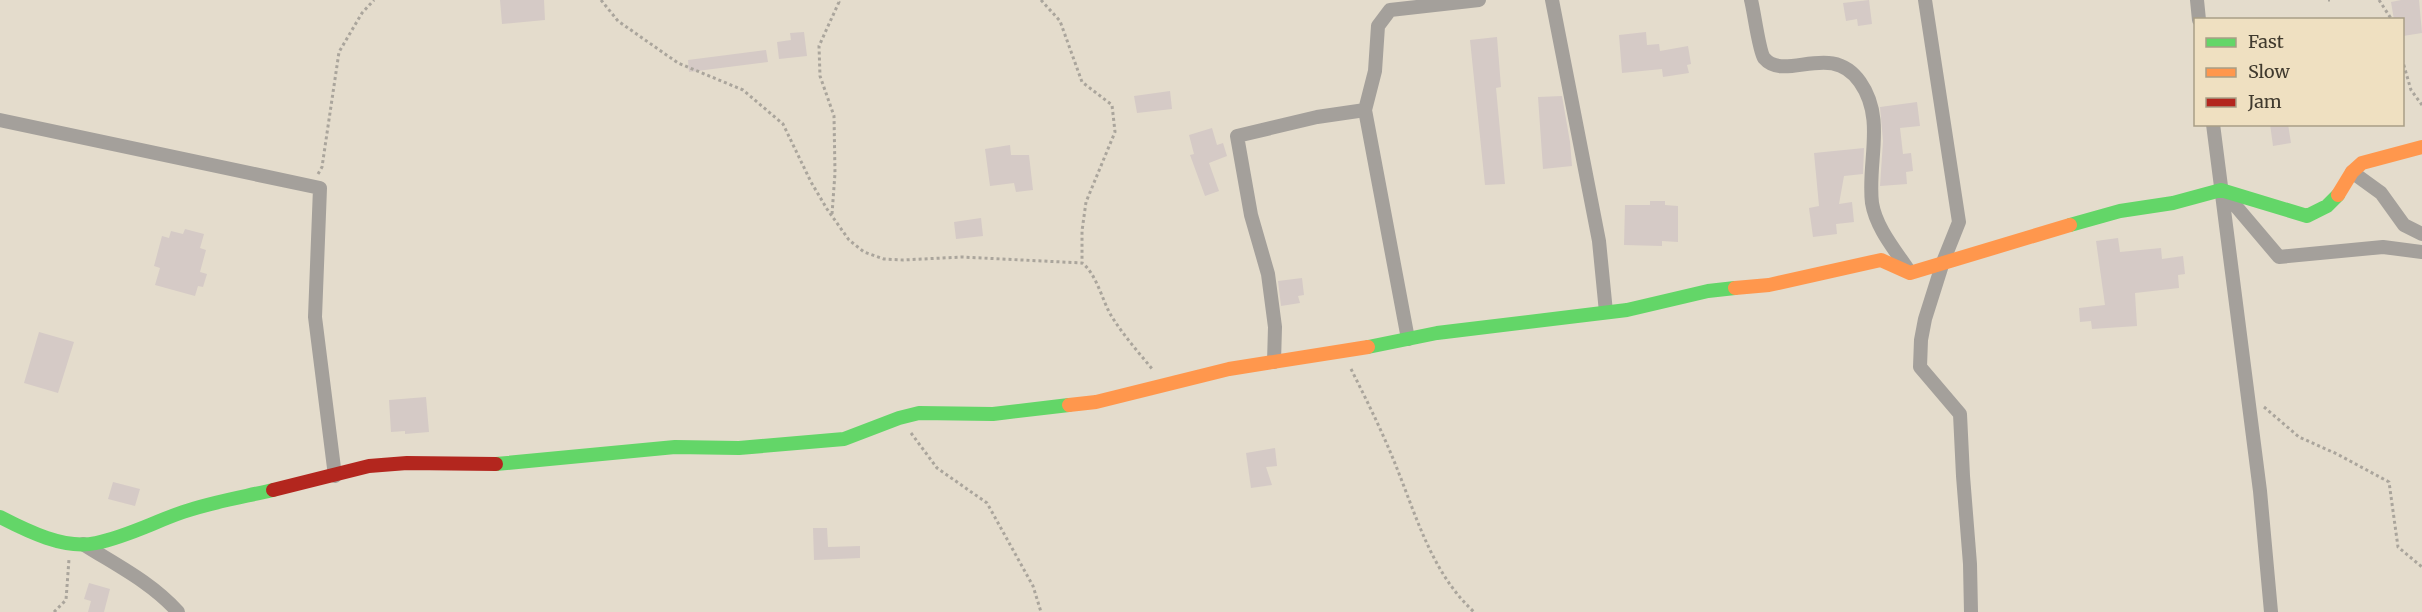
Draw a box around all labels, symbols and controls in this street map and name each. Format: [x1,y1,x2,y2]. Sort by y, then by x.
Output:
legend [2194,18,2404,126]
text: Fast [2248,30,2284,53]
text: Slow [2248,60,2291,83]
text: Jam [2247,90,2282,113]

